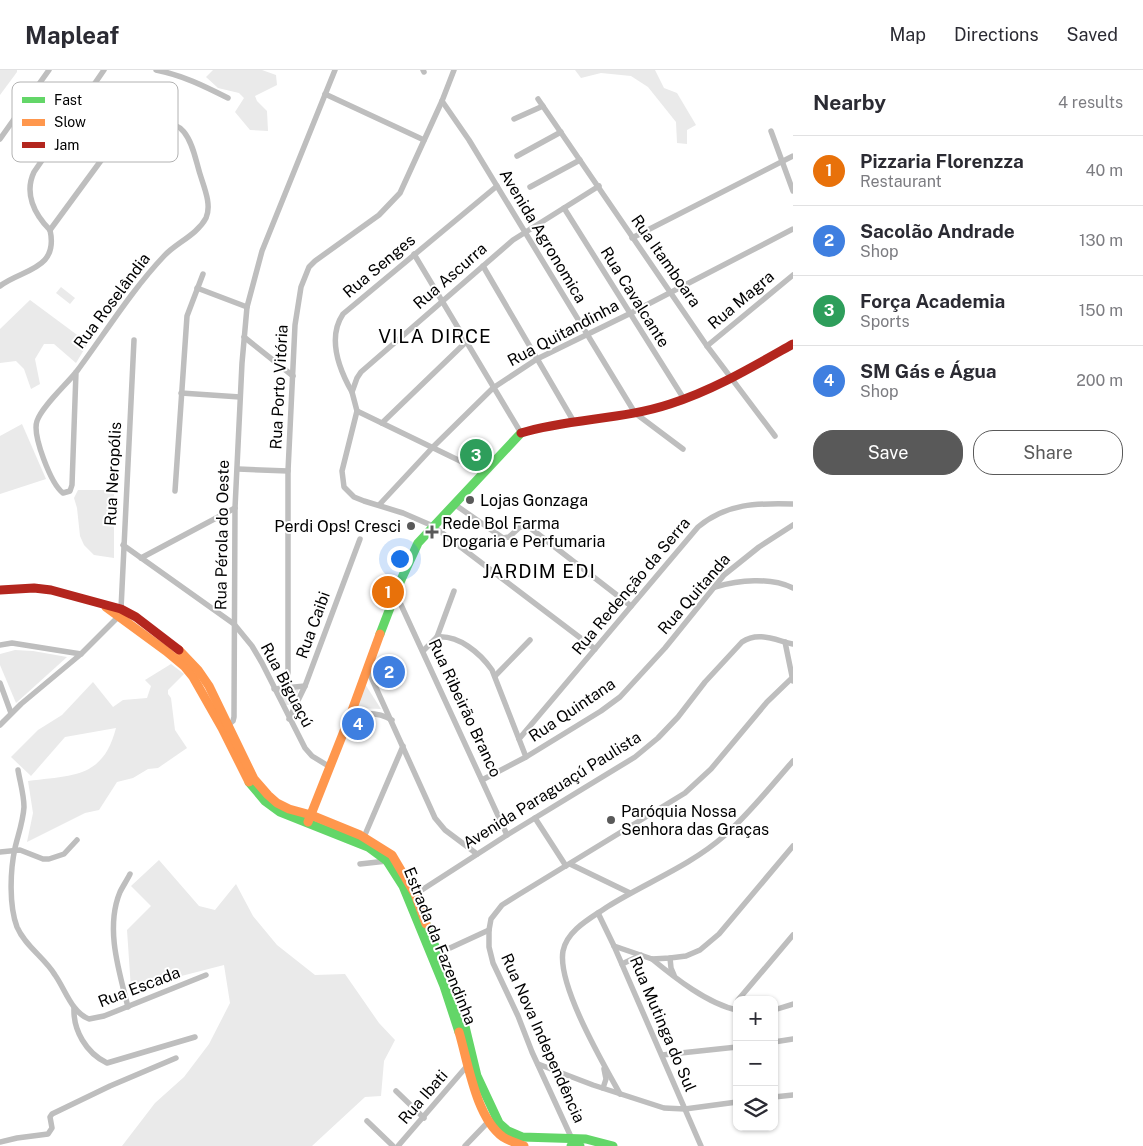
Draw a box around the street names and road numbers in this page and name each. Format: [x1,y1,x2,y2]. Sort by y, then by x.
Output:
street label: Avenida Agronomica [496,166,590,306]
street label: Rua Itamboara [627,211,705,311]
street label: Rua Senges [339,230,419,302]
street label: Rua Ascurra [409,239,491,313]
street label: Rua Cavalcante [597,243,673,351]
street label: Rua Roselândia [70,249,154,353]
street label: Rua Magra [704,267,778,333]
street label: Rua Quitandinha [504,296,622,370]
street label: Rua Porto Vitória [266,324,292,450]
street label: Rua Neropólis [101,421,125,527]
street label: Rua Pérola do Oeste [211,460,233,610]
street label: Rua Redenção da Serra [568,513,694,659]
street label: Rua Quitanda [654,550,734,638]
street label: Rua Caibi [292,589,334,661]
street label: Rua Ribeirão Branco [425,636,505,780]
street label: Rua Biguaçú [257,639,317,731]
street label: Rua Quintana [525,674,619,746]
street label: Avenida Paraguaçú Paulista [460,727,644,853]
street label: Estrada da Fazendinha [400,864,480,1028]
street label: Rua Nova Independência [497,950,589,1126]
street label: Rua Mutinga do Sul [626,953,700,1095]
street label: Rua Escada [95,963,183,1011]
street label: Rua Ibati [394,1066,452,1128]

